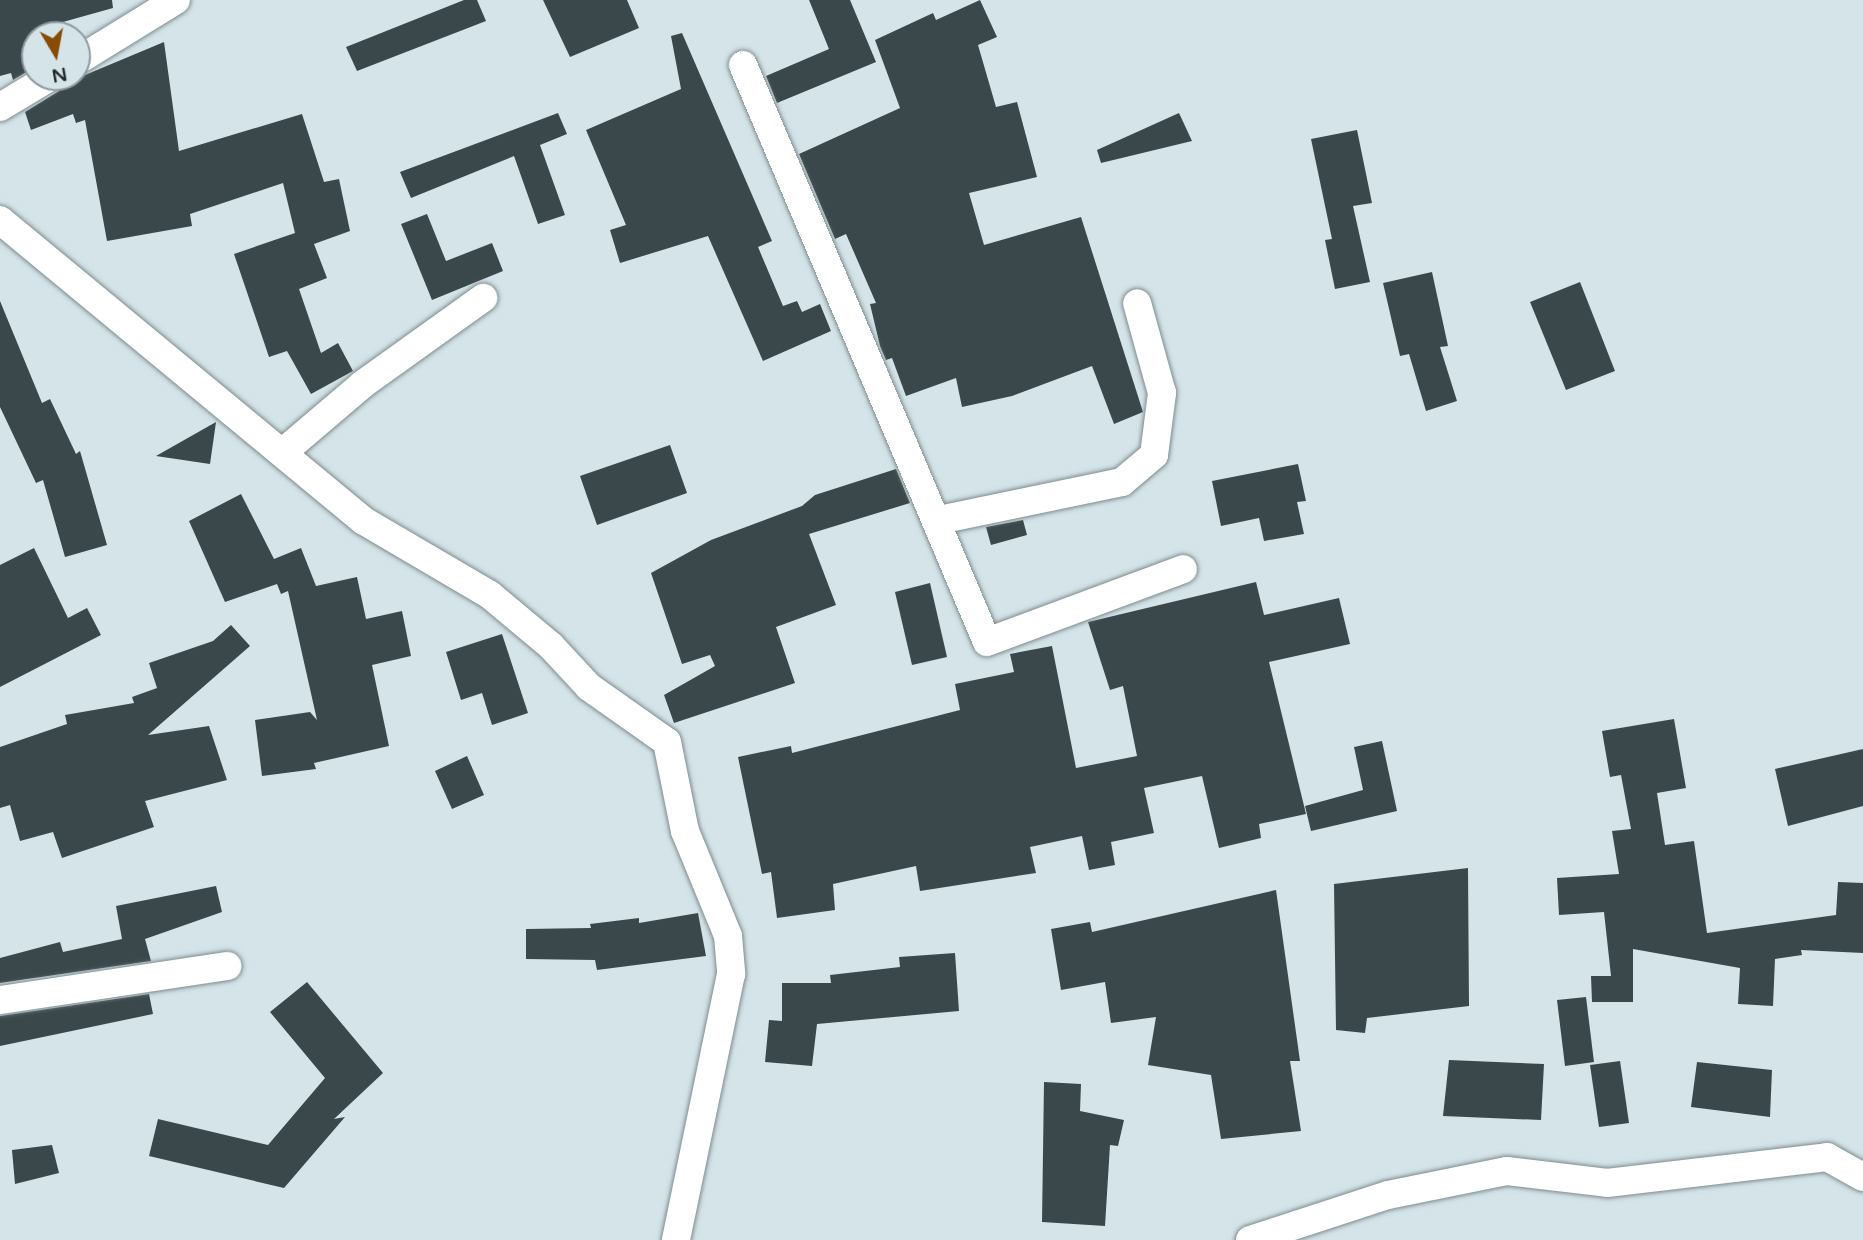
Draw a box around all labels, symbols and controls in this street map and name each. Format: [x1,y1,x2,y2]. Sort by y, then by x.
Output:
north arrow [21,21,91,91]
text: N [50,63,69,87]

